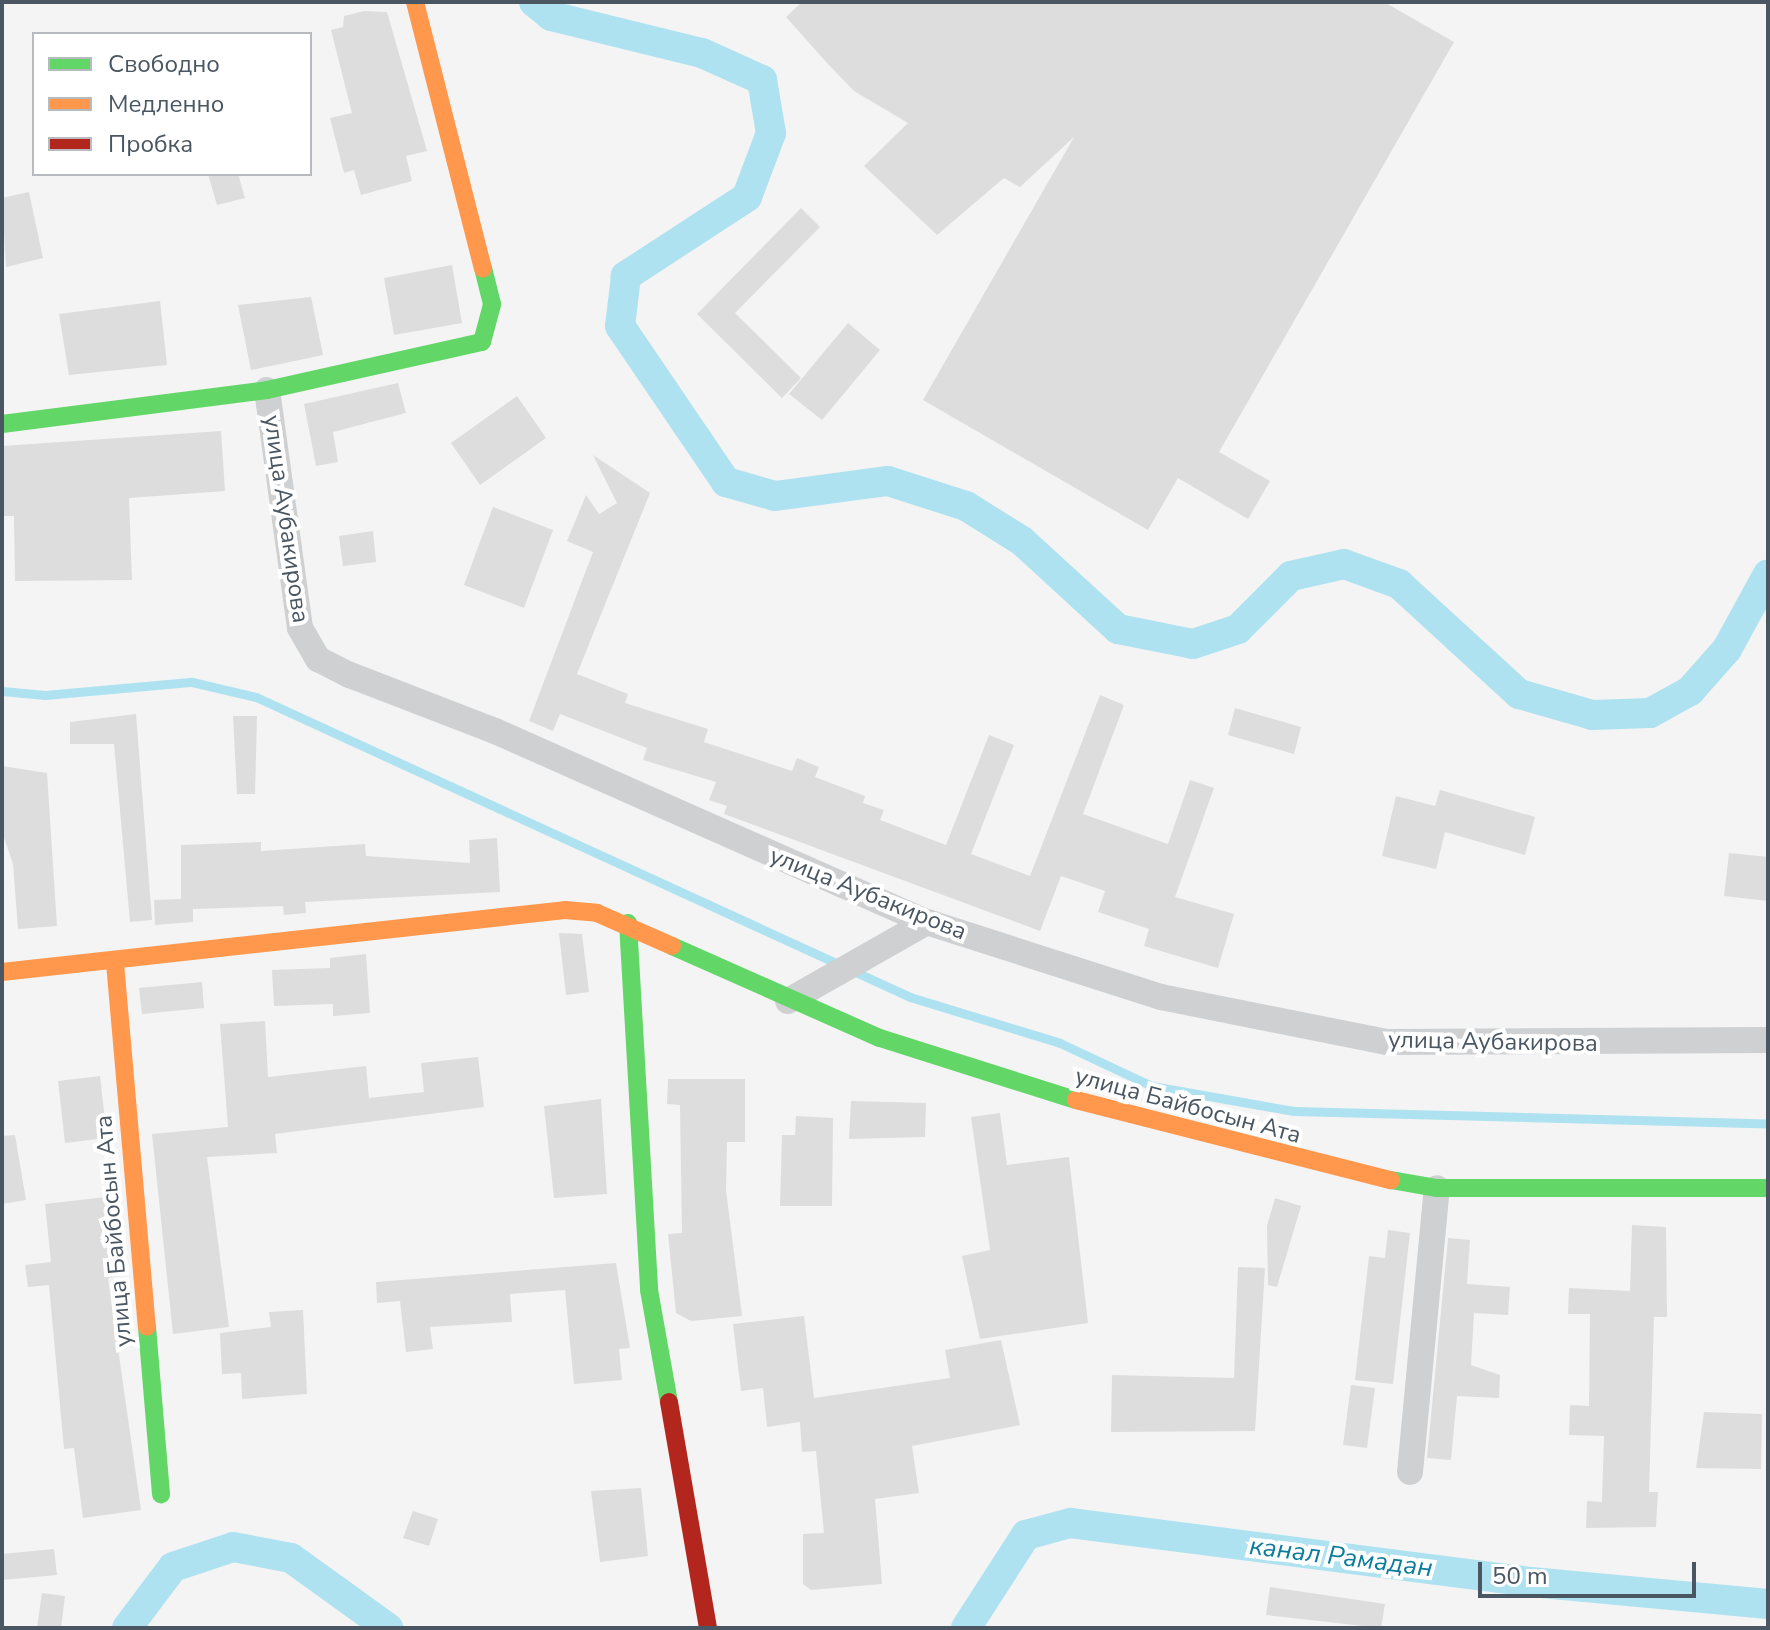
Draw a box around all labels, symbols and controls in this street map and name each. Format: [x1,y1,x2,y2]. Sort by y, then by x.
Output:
legend [32,32,312,176]
text: Свободно [108,48,220,80]
text: Медленно [108,88,224,120]
text: Пробка [108,128,193,160]
street label: улица Аубакирова [257,413,315,625]
street label: улица Аубакирова [765,841,971,947]
street label: улица Аубакирова [1388,1026,1598,1058]
street label: улица Байбосын Ата [1072,1062,1304,1150]
street label: улица Байбосын Ата [90,1114,138,1348]
water label: канал Рамадан [1248,1530,1434,1584]
scale bar [1482,1546,1700,1596]
text: 50 m [1492,1560,1548,1592]

